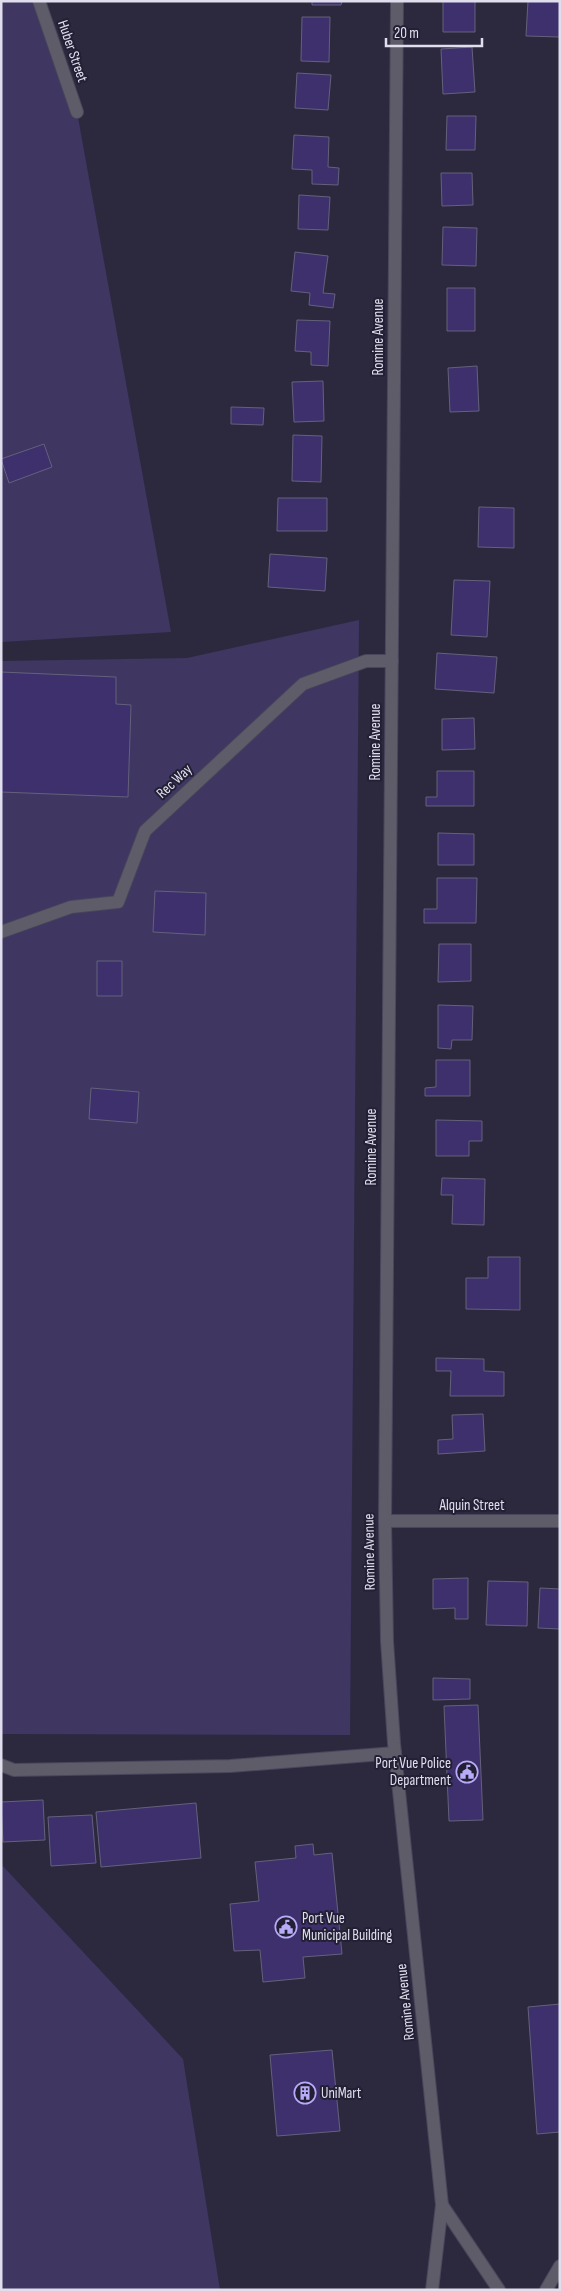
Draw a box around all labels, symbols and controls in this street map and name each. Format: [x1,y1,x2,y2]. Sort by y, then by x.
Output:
scale bar [386,15,482,47]
street label: Huber Street [53,18,92,85]
text: 20 m [394,24,419,43]
street label: Romine Avenue [369,299,388,375]
street label: Romine Avenue [366,704,385,780]
street label: Rec Way [153,760,196,803]
street label: Romine Avenue [362,1109,381,1185]
street label: Alquin Street [438,1496,505,1515]
street label: Romine Avenue [359,1513,380,1591]
place label: Port Vue Police Department [375,1754,451,1790]
public building icon: Port Vue Police Department [455,1760,479,1784]
place label: Port Vue Municipal Building [302,1909,392,1945]
public building icon: Port Vue Municipal Building [274,1915,298,1939]
street label: Romine Avenue [392,1963,419,2041]
building icon: UniMart [293,2081,317,2105]
place label: UniMart [321,2084,362,2103]

